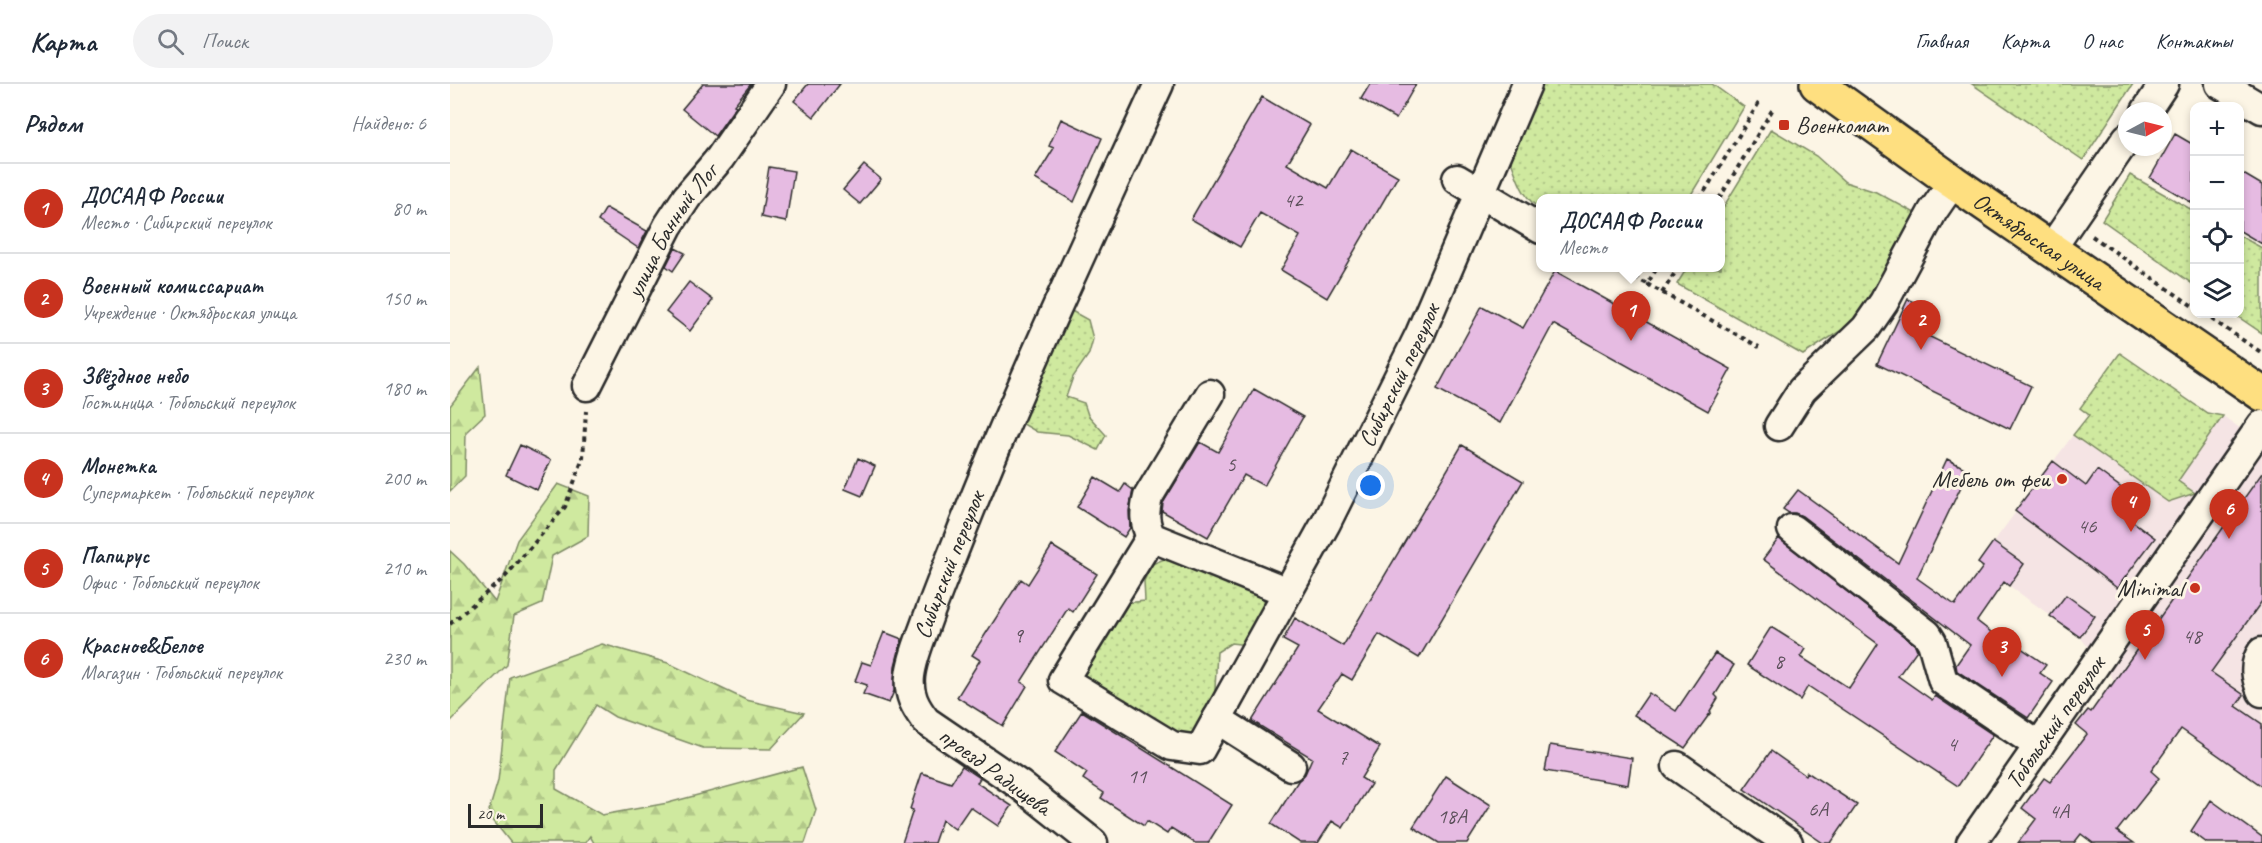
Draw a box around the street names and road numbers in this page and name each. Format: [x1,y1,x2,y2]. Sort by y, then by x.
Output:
street label: улица Банный Лог [618,155,726,305]
street label: Октябрьская улица [1967,185,2113,298]
street label: Сибирский переулок [1351,297,1447,452]
street label: Сибирский переулок [907,485,992,643]
street label: Тобольский переулок [1998,648,2113,795]
street label: проезд Радищева [933,720,1059,823]

